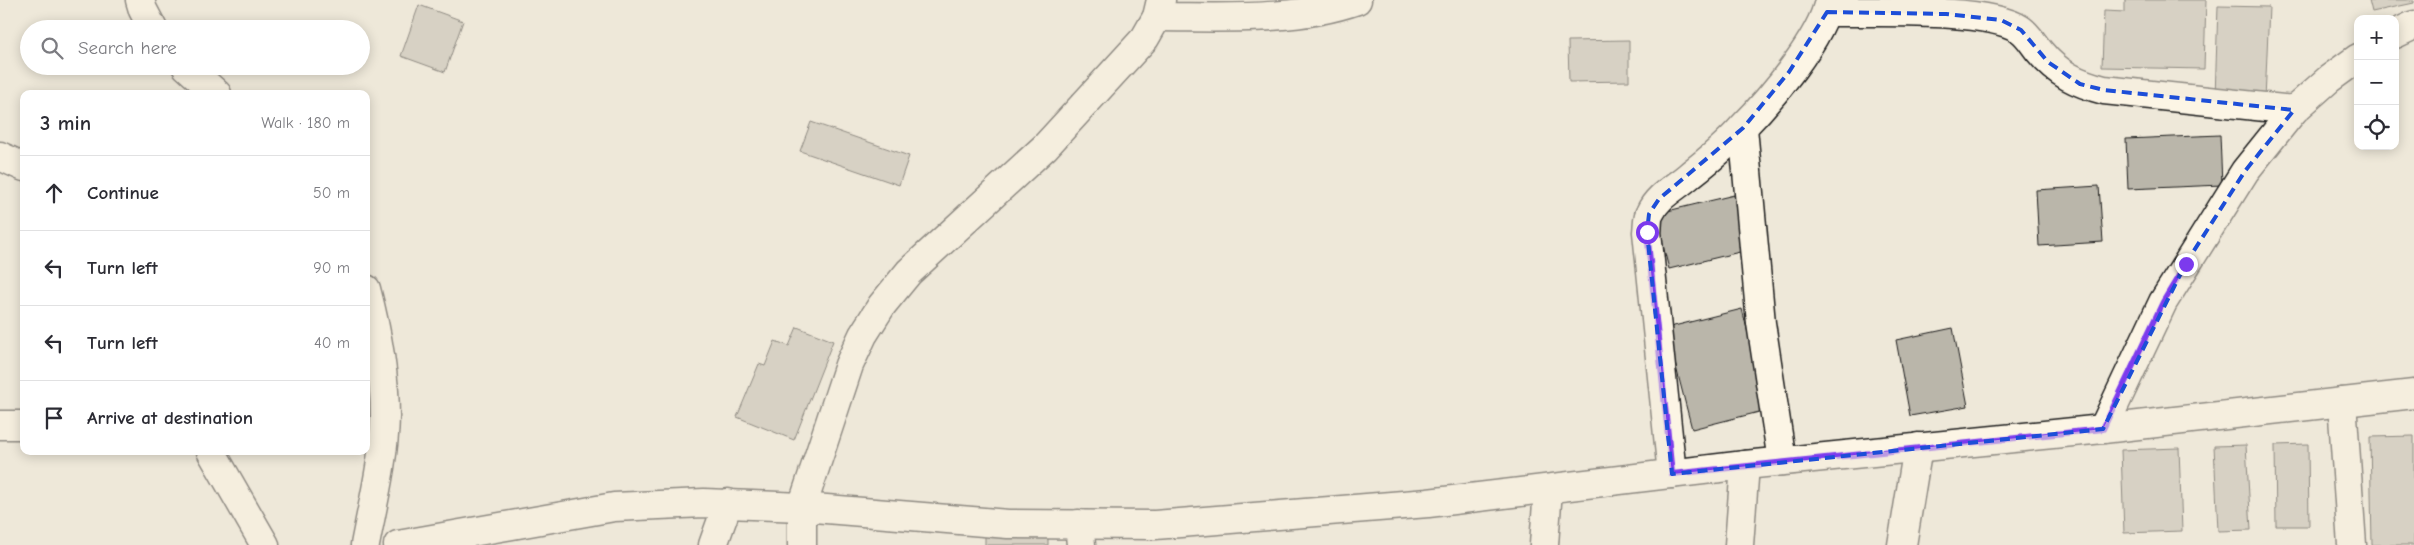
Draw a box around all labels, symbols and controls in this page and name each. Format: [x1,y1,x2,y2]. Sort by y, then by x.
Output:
map controls [2354,15,2399,150]
button: + [2354,15,2399,60]
search box [20,20,370,75]
icon: search [38,34,66,62]
text: Search here [78,37,177,59]
button: − [2354,60,2399,105]
button: locate [2354,105,2399,150]
text: 3 min [40,111,91,135]
text: Walk · 180 m [261,114,350,132]
icon: ahead [40,179,68,207]
text: Continue [87,182,159,204]
text: 50 m [313,184,350,202]
route start [1636,221,1659,244]
route end [2175,253,2198,276]
icon: left [40,254,68,282]
text: Turn left [87,257,158,279]
text: 90 m [313,259,350,277]
icon: left [40,329,68,357]
text: Turn left [87,332,158,354]
text: 40 m [314,334,350,352]
icon: arrive [40,404,68,432]
text: Arrive at destination [87,407,253,429]

